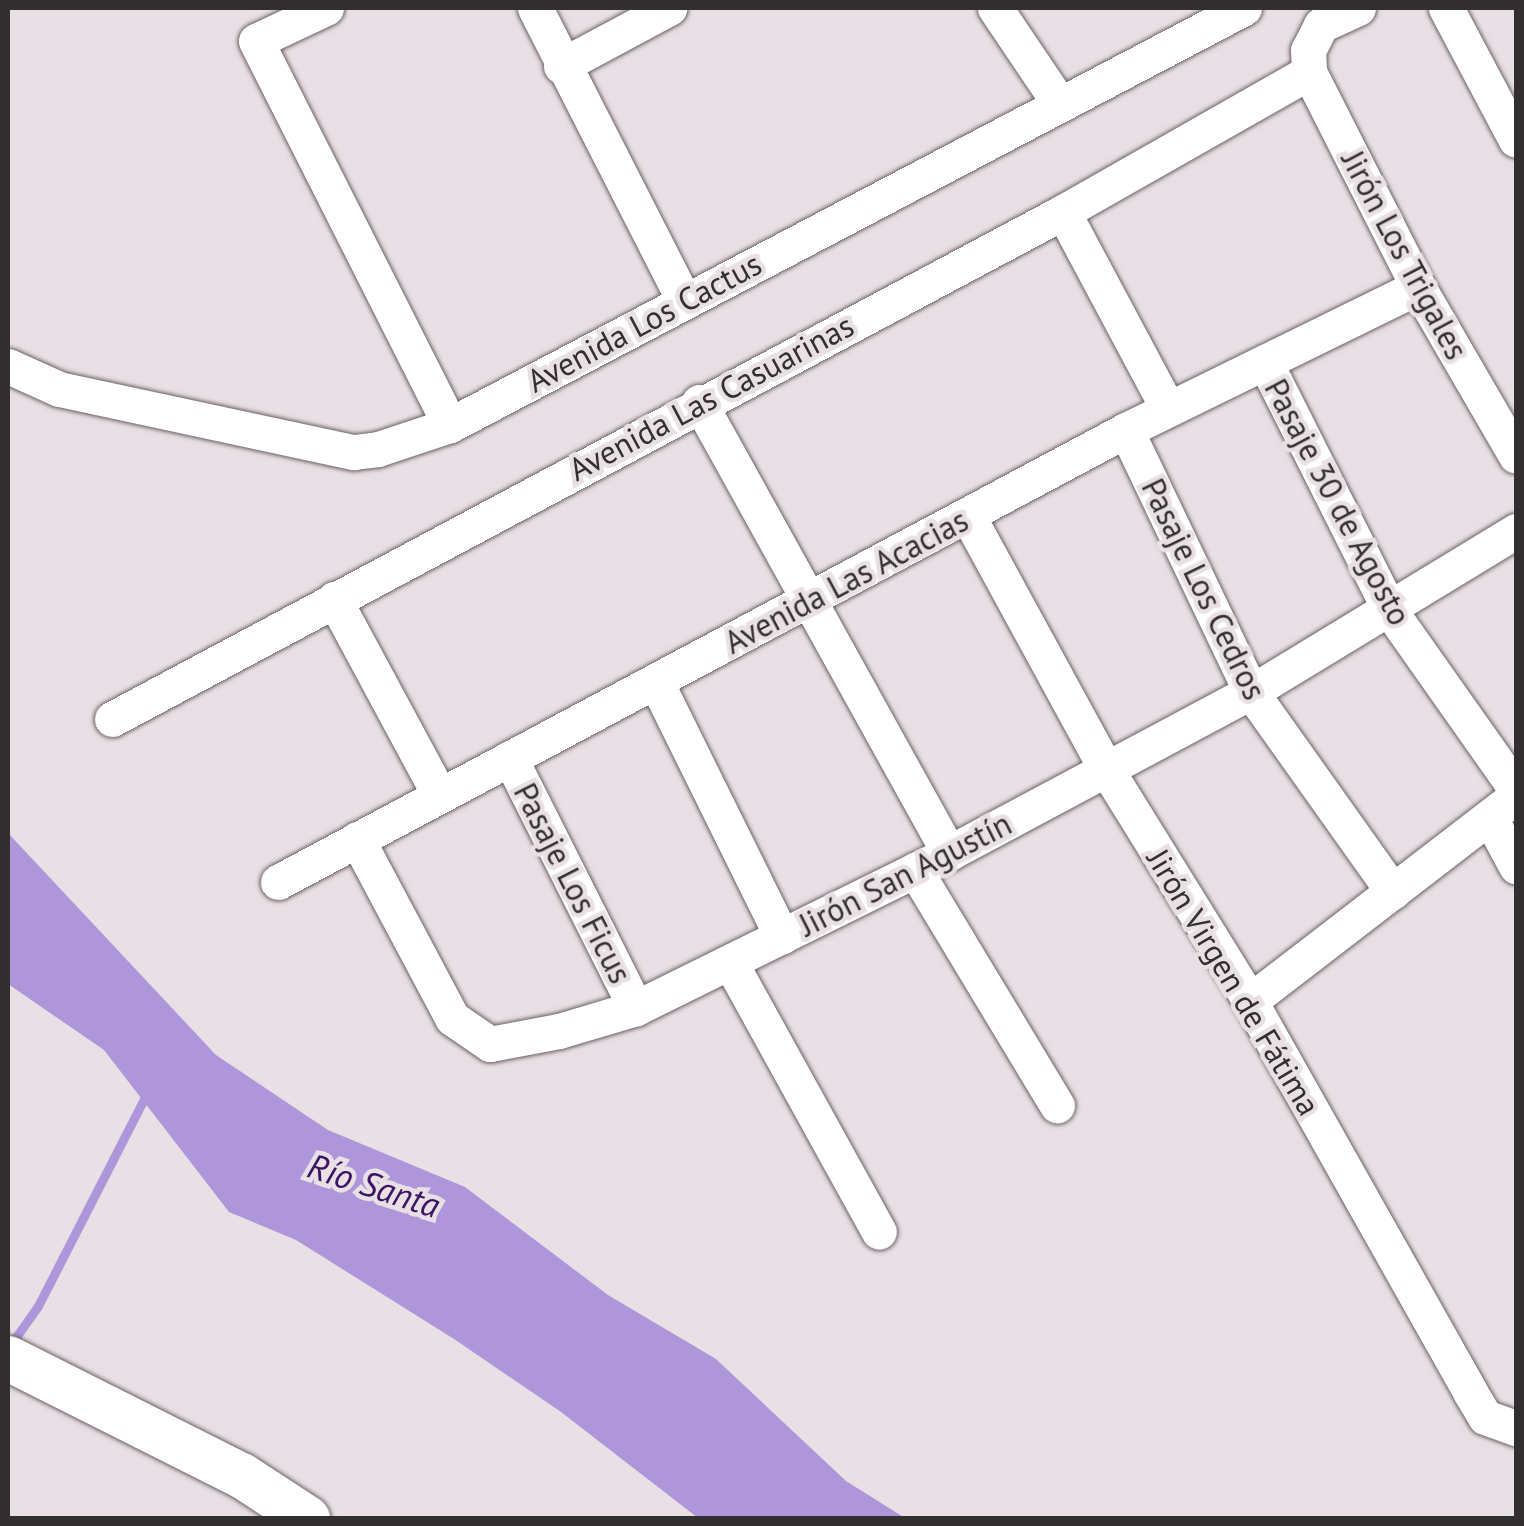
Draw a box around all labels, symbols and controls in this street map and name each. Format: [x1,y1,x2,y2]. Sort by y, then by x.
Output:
street label: Jirón Los Trigales [1334,144,1476,366]
street label: Avenida Los Cactus [520,244,768,400]
street label: Avenida Las Casuarinas [562,306,860,488]
street label: Pasaje 30 de Agosto [1257,372,1419,632]
street label: Pasaje Los Cedros [1134,472,1274,706]
street label: Avenida Las Acacias [717,500,975,662]
street label: Pasaje Los Ficus [506,777,640,989]
street label: Jirón San Agustín [792,804,1018,944]
street label: Jirón Virgen de Fátima [1139,841,1329,1123]
water label: Río Santa [303,1144,445,1226]

